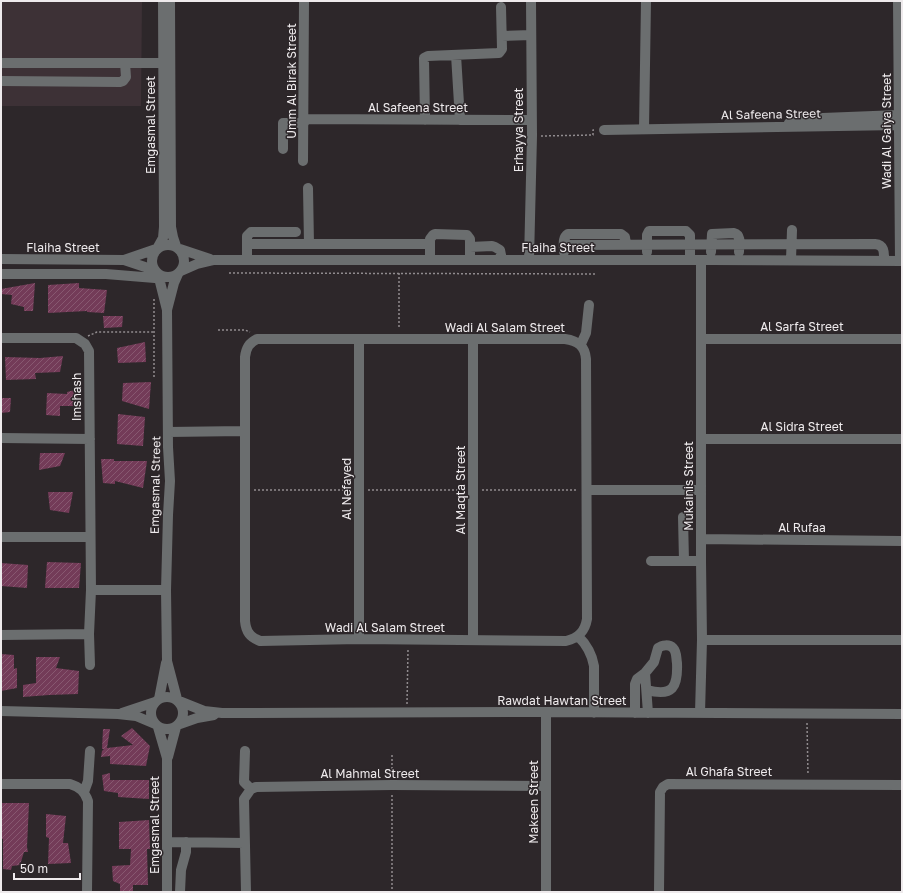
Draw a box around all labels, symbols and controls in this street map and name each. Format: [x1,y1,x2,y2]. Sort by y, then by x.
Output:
street label: Umm Al Birak Street [284,23,299,139]
street label: Wadi Al Gaiya Street [879,73,894,189]
street label: Emgasmal Street [143,76,158,174]
street label: Erhayya Street [511,87,526,172]
street label: Al Safeena Street [368,100,468,115]
street label: Al Safeena Street [721,106,821,122]
street label: Flaiha Street [26,240,100,255]
street label: Flaiha Street [521,240,595,255]
street label: Al Sarfa Street [760,319,844,334]
street label: Wadi Al Salam Street [445,320,565,335]
street label: Imshash [69,373,84,421]
street label: Al Sidra Street [761,419,844,434]
street label: Emgasmal Street [147,436,163,534]
street label: Mukainis Street [681,441,696,531]
street label: Al Maqta Street [453,445,468,535]
street label: Al Nefayed [339,458,354,520]
street label: Al Rufaa [778,520,826,535]
street label: Wadi Al Salam Street [325,620,445,635]
street label: Rawdat Hawtan Street [497,693,627,708]
street label: Makeen Street [526,760,541,844]
street label: Al Ghafa Street [686,764,773,779]
street label: Al Mahmal Street [321,766,420,781]
street label: Emgasmal Street [147,776,162,874]
scale bar [14,855,80,881]
text: 50 m [20,861,48,876]

